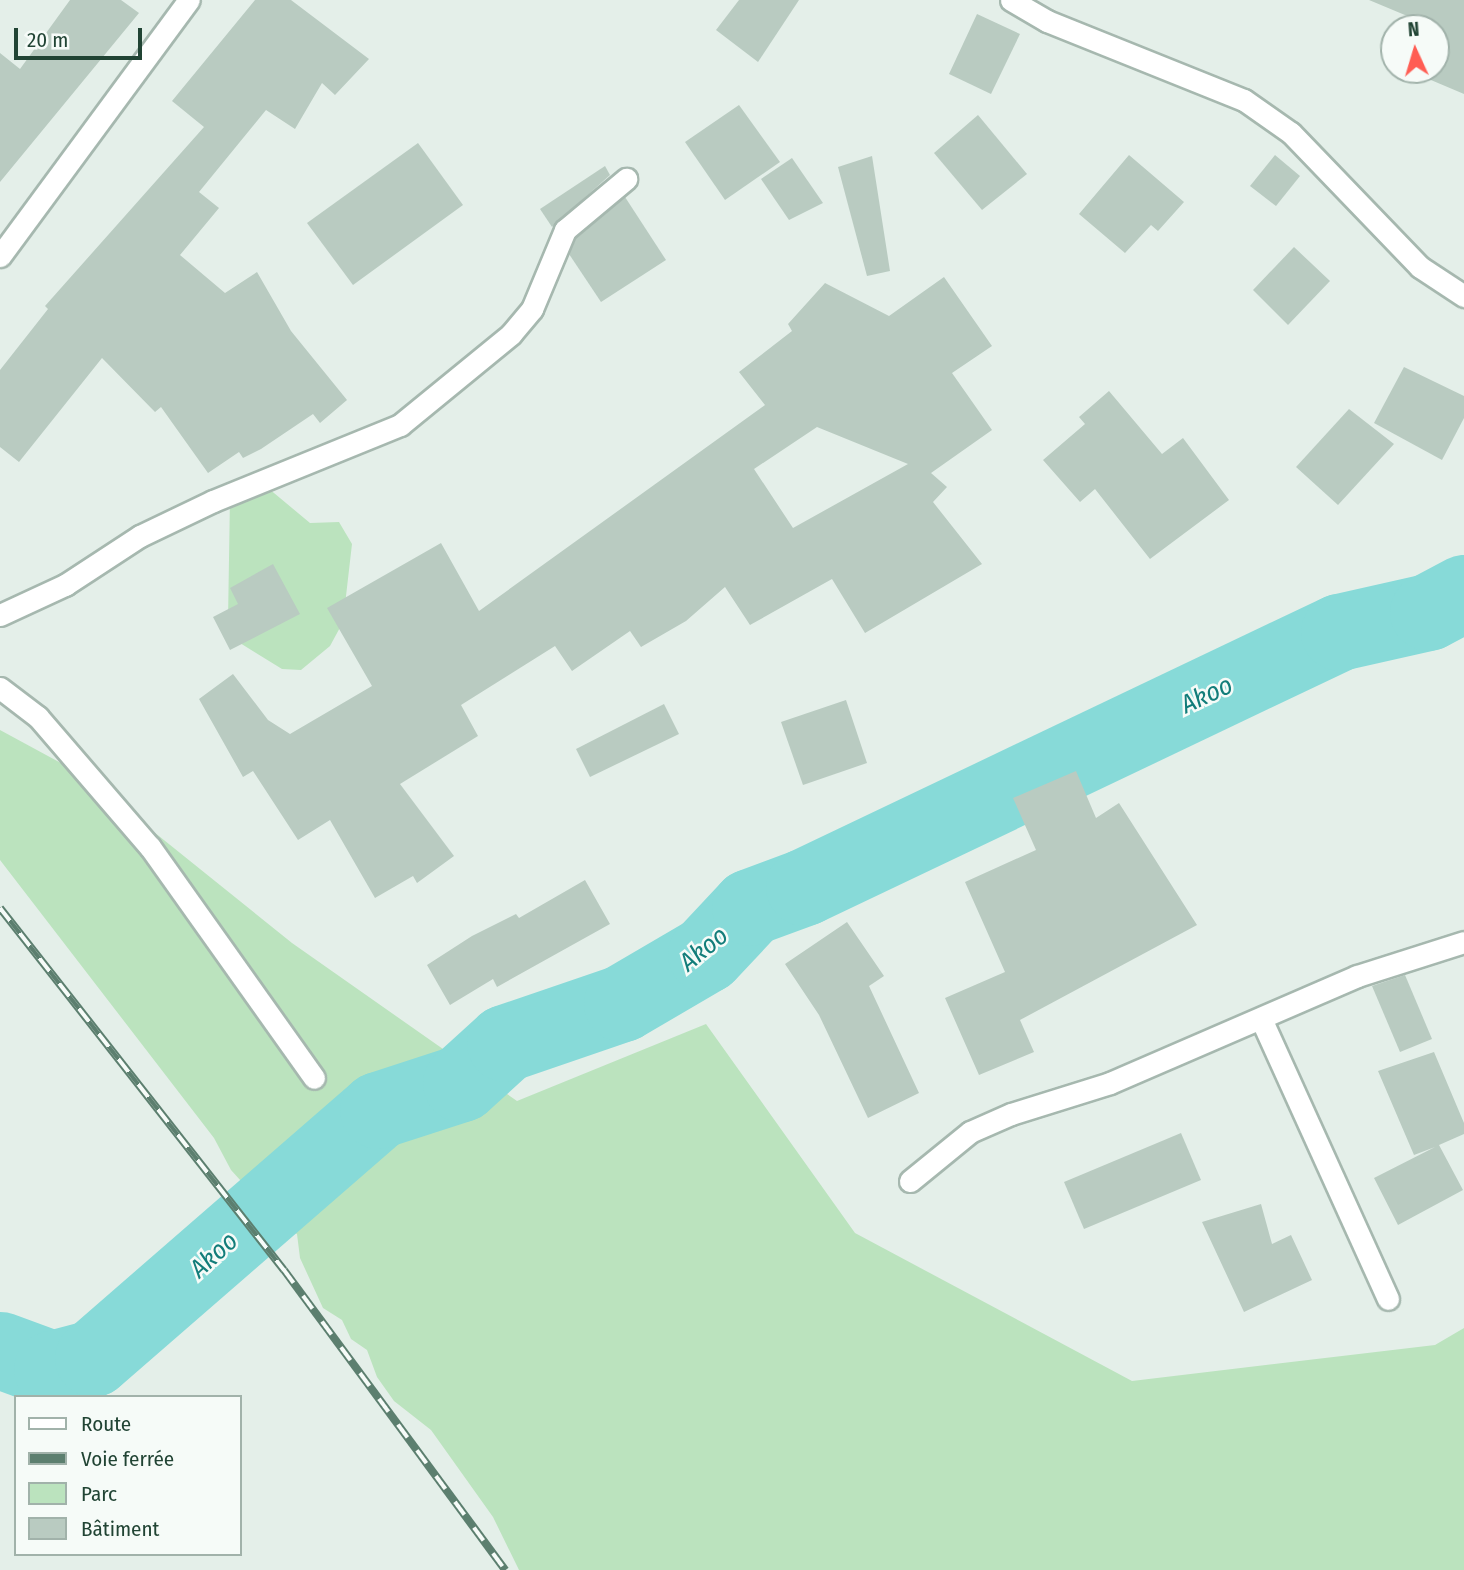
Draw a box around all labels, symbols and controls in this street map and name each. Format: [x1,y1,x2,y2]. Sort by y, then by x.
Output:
scale bar [18,14,145,58]
north arrow [1380,14,1450,84]
text: N [1407,18,1420,41]
text: 20 m [27,27,68,53]
water label: Akoo [1176,670,1238,720]
water label: Akoo [673,920,735,978]
water label: Akoo [184,1225,244,1285]
legend [14,1395,242,1556]
text: Route [81,1411,131,1437]
text: Voie ferrée [81,1446,174,1472]
text: Parc [81,1481,117,1507]
text: Bâtiment [81,1516,159,1542]

